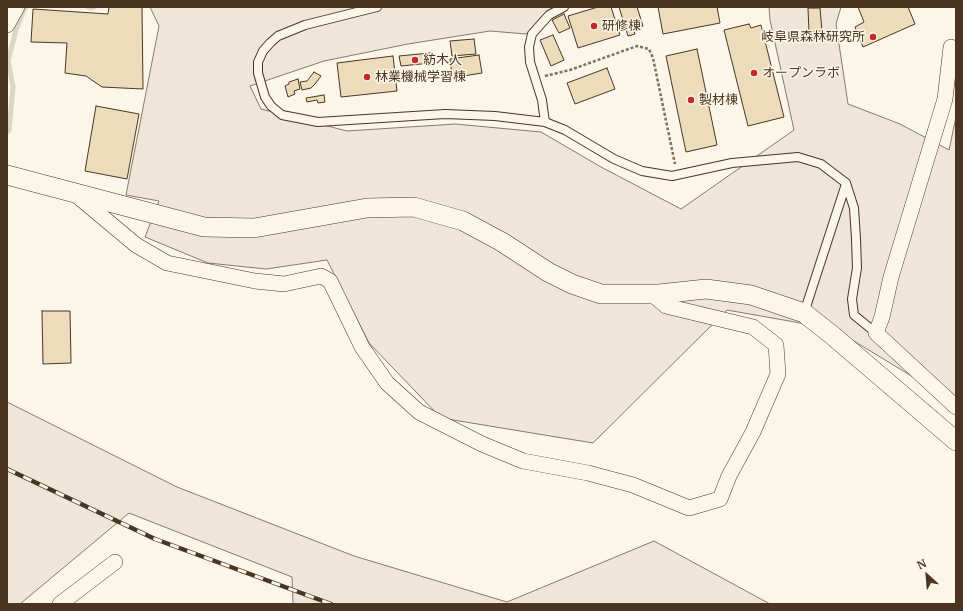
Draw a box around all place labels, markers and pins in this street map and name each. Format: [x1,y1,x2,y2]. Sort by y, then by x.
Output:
place label: 研修棟 [602,18,641,34]
marker: 研修棟 [589,21,599,31]
place label: 岐阜県森林研究所 [761,29,865,45]
marker: 岐阜県森林研究所 [868,32,878,42]
place label: 紡木人 [423,52,462,68]
marker: 紡木人 [410,55,420,65]
place label: オープンラボ [762,65,840,81]
marker: オープンラボ [749,68,759,78]
place label: 林業機械学習棟 [375,69,466,85]
marker: 林業機械学習棟 [362,72,372,82]
place label: 製材棟 [699,92,738,108]
marker: 製材棟 [686,95,696,105]

